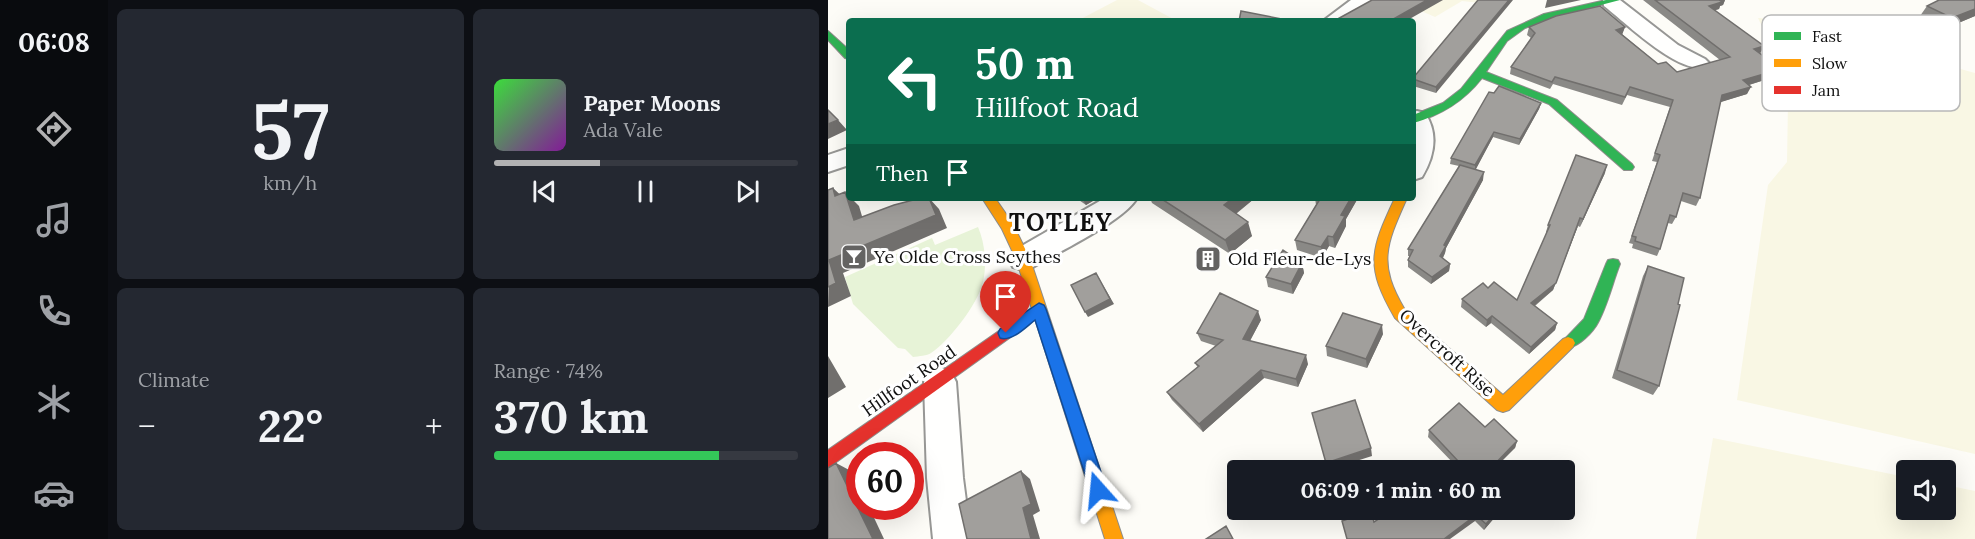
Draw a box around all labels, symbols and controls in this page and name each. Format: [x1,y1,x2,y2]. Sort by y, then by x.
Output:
legend [1762,15,1960,111]
text: 06:08 [18,25,90,59]
text: Fast [1812,26,1843,46]
text: 50 m [975,37,1074,91]
icon: left [876,42,954,120]
text: Slow [1812,53,1848,73]
text: Jam [1811,80,1840,100]
text: 57 [251,81,330,180]
text: Paper Moons [584,89,721,117]
text: Hillfoot Road [975,90,1139,124]
icon: directions [33,108,75,150]
text: Ada Vale [584,117,663,142]
icon: arrive [941,156,974,189]
text: Then [876,159,929,187]
text: km/h [263,170,317,195]
icon: previous [528,175,561,208]
icon: pause [629,175,662,208]
icon: next [731,175,764,208]
icon: music [33,199,75,241]
district label: TOTLEY [1009,207,1113,238]
bar icon: Ye Olde Cross Scythes [839,242,869,272]
building icon: Old Fleur-de-Lys [1193,244,1223,274]
place label: Ye Olde Cross Scythes [873,245,1061,268]
place label: Old Fleur-de-Lys [1228,247,1371,270]
pin [980,271,1031,333]
icon: arrive [989,280,1022,313]
icon: phone [33,290,75,332]
street label: Overcroft Rise [1395,304,1500,402]
street label: Hillfoot Road [857,340,960,421]
text: Range · 74% [494,358,603,383]
text: Climate [138,367,210,392]
icon: climate [33,381,75,423]
text: 370 km [494,388,648,445]
text: 22° [258,397,323,454]
text: − [138,405,156,447]
text: + [425,405,442,447]
speed limit sign: 60 [846,442,924,520]
position arrow [1066,458,1130,522]
map controls [1896,460,1956,520]
button: sound [1896,460,1956,520]
icon: car [33,472,75,514]
text: 06:09 · 1 min · 60 m [1301,476,1501,504]

